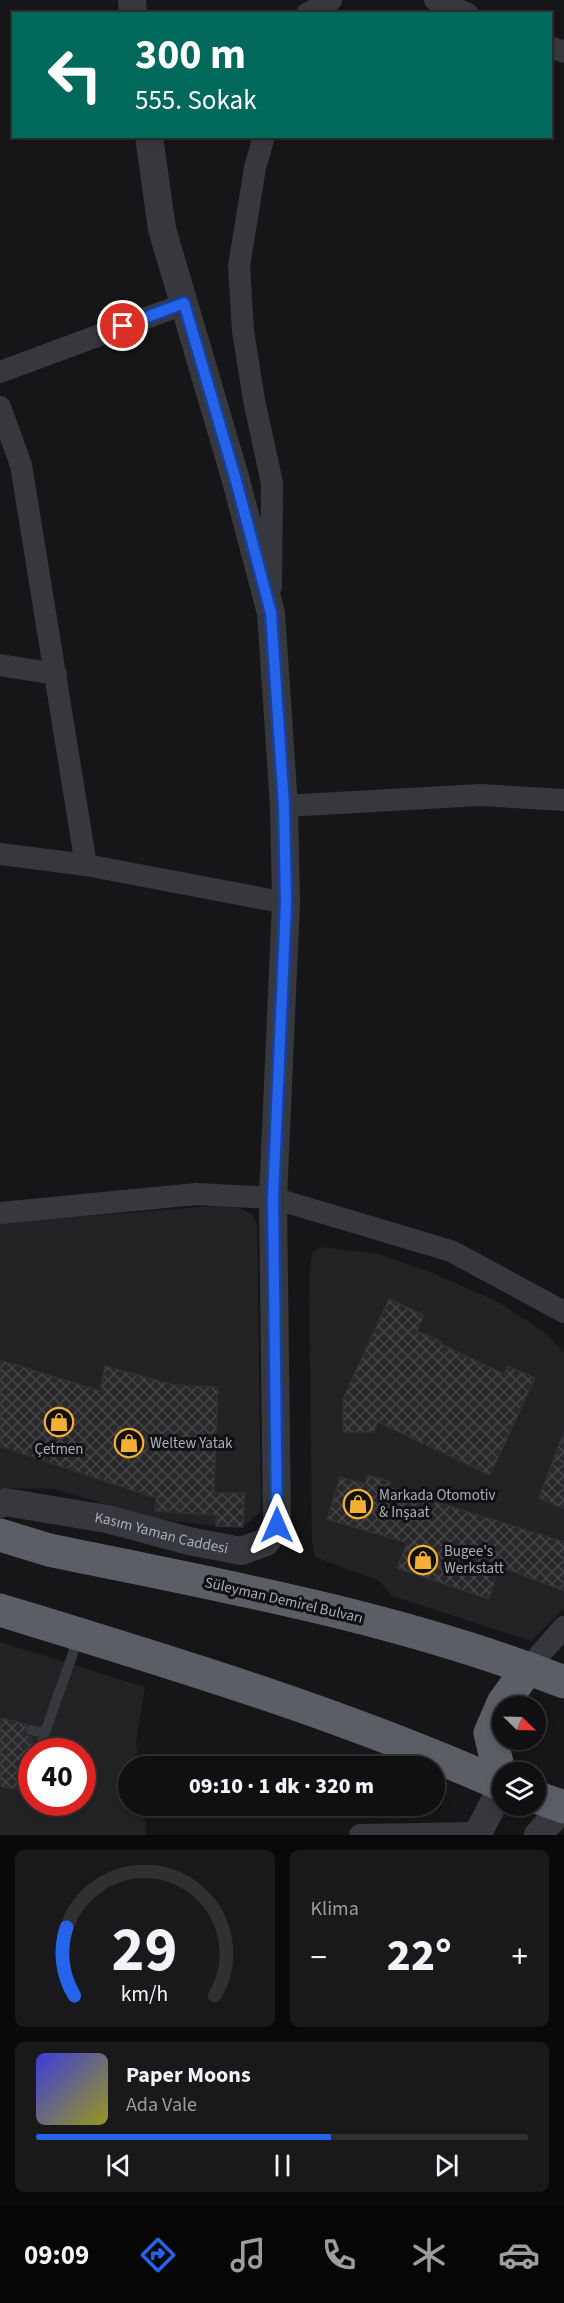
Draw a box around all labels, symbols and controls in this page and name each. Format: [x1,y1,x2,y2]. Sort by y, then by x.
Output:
text: 300 m [135,25,246,85]
icon: left [36,36,114,114]
text: 555. Sokak [135,81,257,120]
pin [97,300,148,351]
icon: arrive [106,309,139,342]
shop icon: Çetmen [43,1406,75,1438]
shop icon: Weltew Yatak [113,1427,145,1459]
place label: Weltew Yatak [150,1433,233,1454]
place label: Çetmen [34,1439,84,1460]
place label: Markada Otomotiv & Inşaat [379,1485,495,1523]
shop icon: Markada Otomotiv & Inşaat [342,1488,374,1520]
position arrow [245,1493,309,1557]
street label: Kasım Yaman Caddesi [93,1507,230,1559]
place label: Bugee's Werkstatt [444,1541,504,1579]
shop icon: Bugee's Werkstatt [407,1544,439,1576]
street label: Süleyman Demirel Bulvarı [203,1572,365,1629]
north arrow [492,1696,546,1750]
map controls [492,1696,546,1816]
speed limit sign: 40 [18,1738,96,1816]
button: layers [492,1762,546,1816]
text: 09:10 · 1 dk · 320 m [189,1770,374,1802]
text: Klima [311,1895,359,1923]
text: 29 [112,1906,178,1995]
text: 22° [387,1924,452,1988]
text: − [311,1934,327,1981]
text: + [512,1934,528,1981]
text: km/h [121,1979,169,2010]
text: Paper Moons [126,2059,251,2091]
text: Ada Vale [126,2091,197,2119]
icon: previous [102,2149,135,2182]
icon: pause [266,2149,299,2182]
icon: next [430,2149,463,2182]
icon: directions [137,2234,179,2276]
icon: music [227,2234,269,2276]
icon: phone [318,2234,360,2276]
icon: climate [408,2234,450,2276]
icon: car [498,2234,540,2276]
text: 09:09 [24,2236,89,2275]

